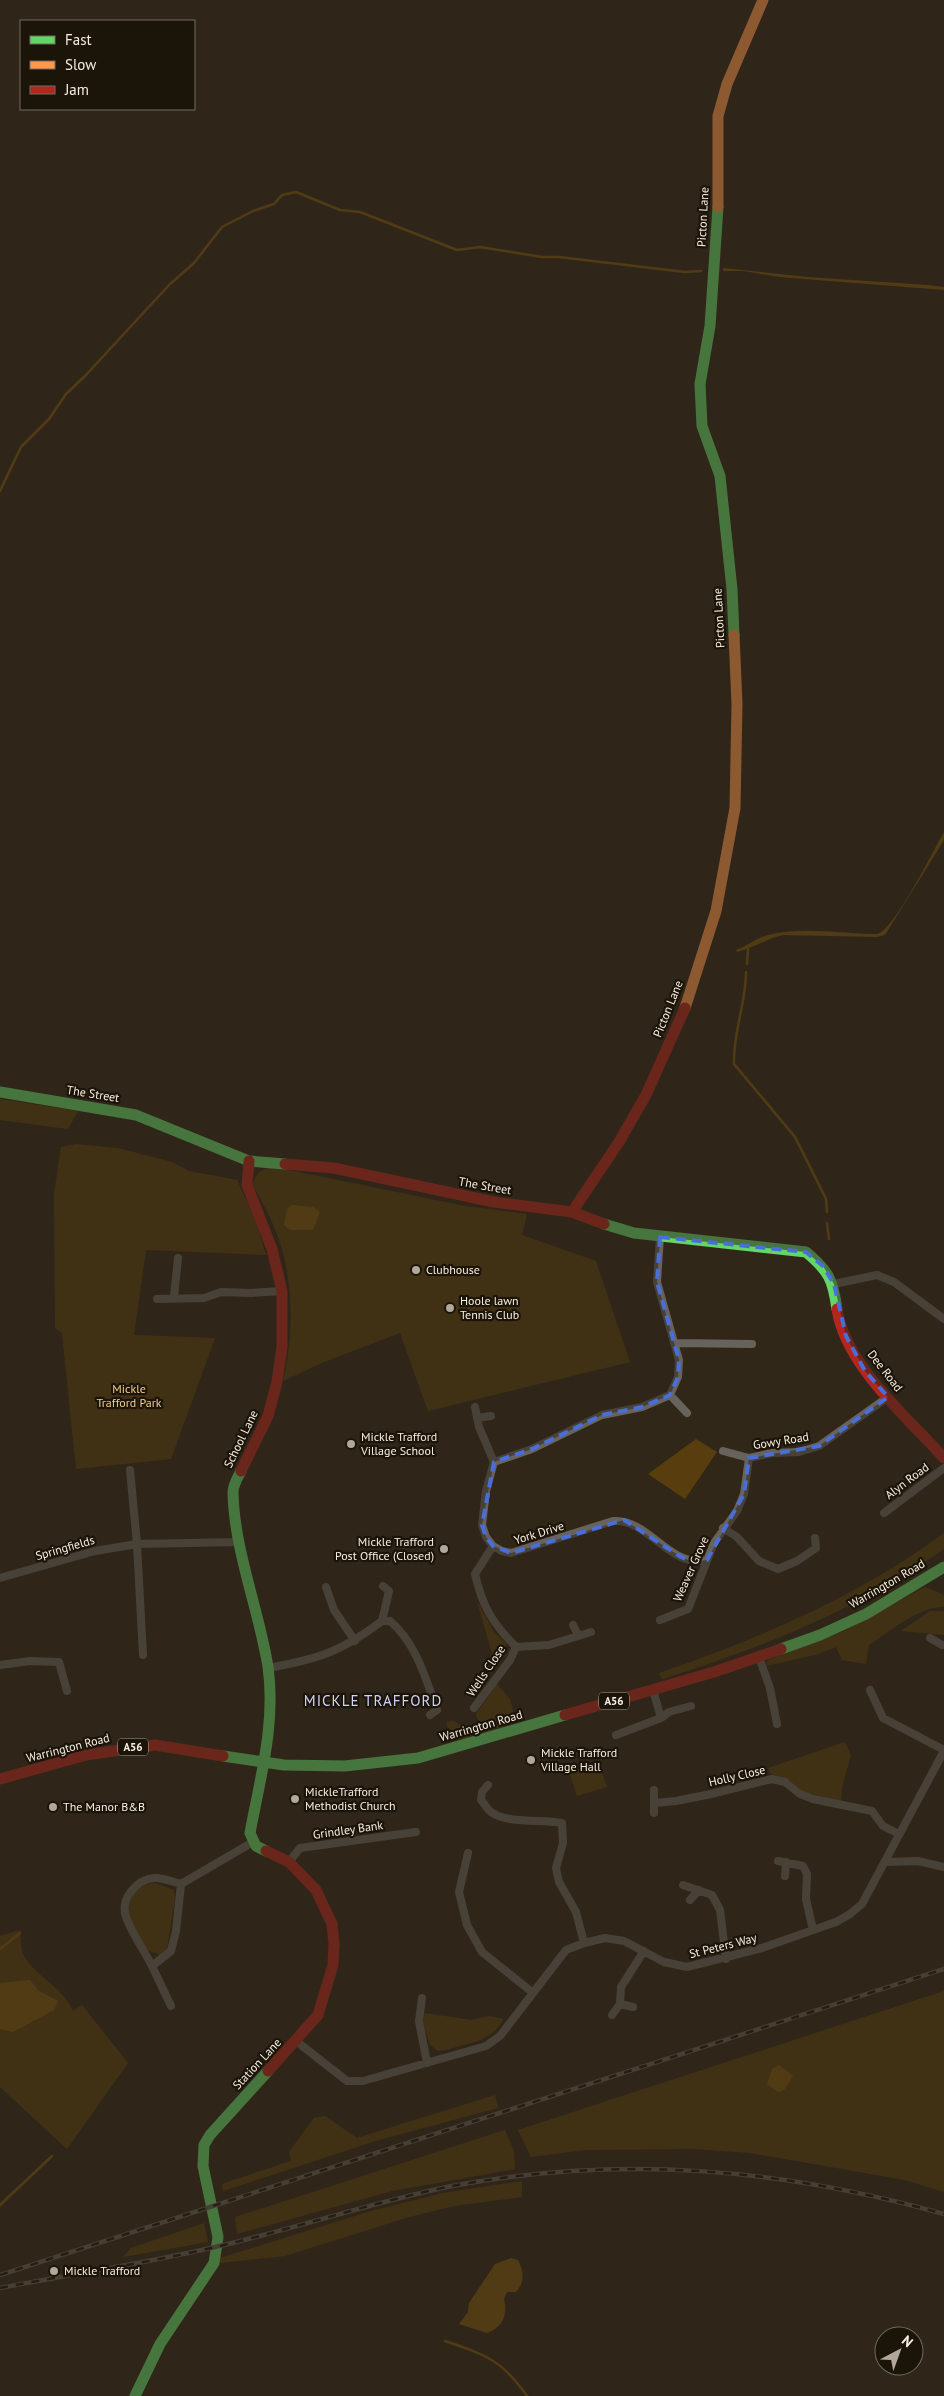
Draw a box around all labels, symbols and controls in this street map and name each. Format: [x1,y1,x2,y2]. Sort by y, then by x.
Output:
legend [20,20,195,110]
text: Fast [65,30,92,49]
text: Slow [65,55,96,74]
text: Jam [64,80,89,99]
street label: Picton Lane [693,187,712,247]
street label: Picton Lane [709,588,728,648]
street label: Picton Lane [649,978,686,1039]
street label: The Street [66,1082,121,1105]
street label: The Street [458,1174,513,1198]
place label: Clubhouse [426,1262,480,1277]
marker: Clubhouse [410,1264,422,1276]
place label: Hoole lawn Tennis Club [460,1293,519,1322]
marker: Hoole lawn Tennis Club [444,1302,456,1314]
street label: Dee Road [865,1347,906,1394]
park label: Mickle Trafford Park [96,1381,162,1410]
street label: School Lane [220,1407,261,1470]
place label: Mickle Trafford Village School [360,1429,437,1458]
street label: Gowy Road [752,1429,810,1452]
marker: Mickle Trafford Village School [345,1438,357,1450]
street label: Alyn Road [882,1459,932,1502]
street label: York Drive [512,1518,566,1547]
street label: Springfields [34,1532,96,1563]
place label: Mickle Trafford Post Office (Closed) [335,1534,434,1563]
street label: Weaver Grove [669,1534,712,1604]
marker: Mickle Trafford Post Office (Closed) [438,1543,450,1555]
street label: Warrington Road [846,1556,927,1611]
street label: Wells Close [463,1642,508,1699]
district label: MICKLE TRAFFORD [304,1691,442,1710]
road number: A56 [599,1692,629,1710]
street label: Warrington Road [438,1707,524,1744]
street label: Warrington Road [25,1730,111,1765]
road number: A56 [118,1738,148,1755]
place label: Mickle Trafford Village Hall [540,1745,617,1774]
marker: Mickle Trafford Village Hall [525,1754,537,1766]
street label: Holly Close [707,1762,767,1789]
place label: MickleTrafford Methodist Church [305,1784,396,1813]
marker: MickleTrafford Methodist Church [289,1793,301,1805]
place label: The Manor B&B [63,1799,145,1814]
marker: The Manor B&B [47,1801,59,1813]
street label: Grindley Bank [312,1817,384,1842]
street label: St Peters Way [688,1930,759,1961]
street label: Station Lane [229,2035,284,2092]
place label: Mickle Trafford [64,2263,140,2278]
marker: Mickle Trafford [48,2265,60,2277]
north arrow [874,2326,924,2376]
text: N [898,2331,917,2351]

